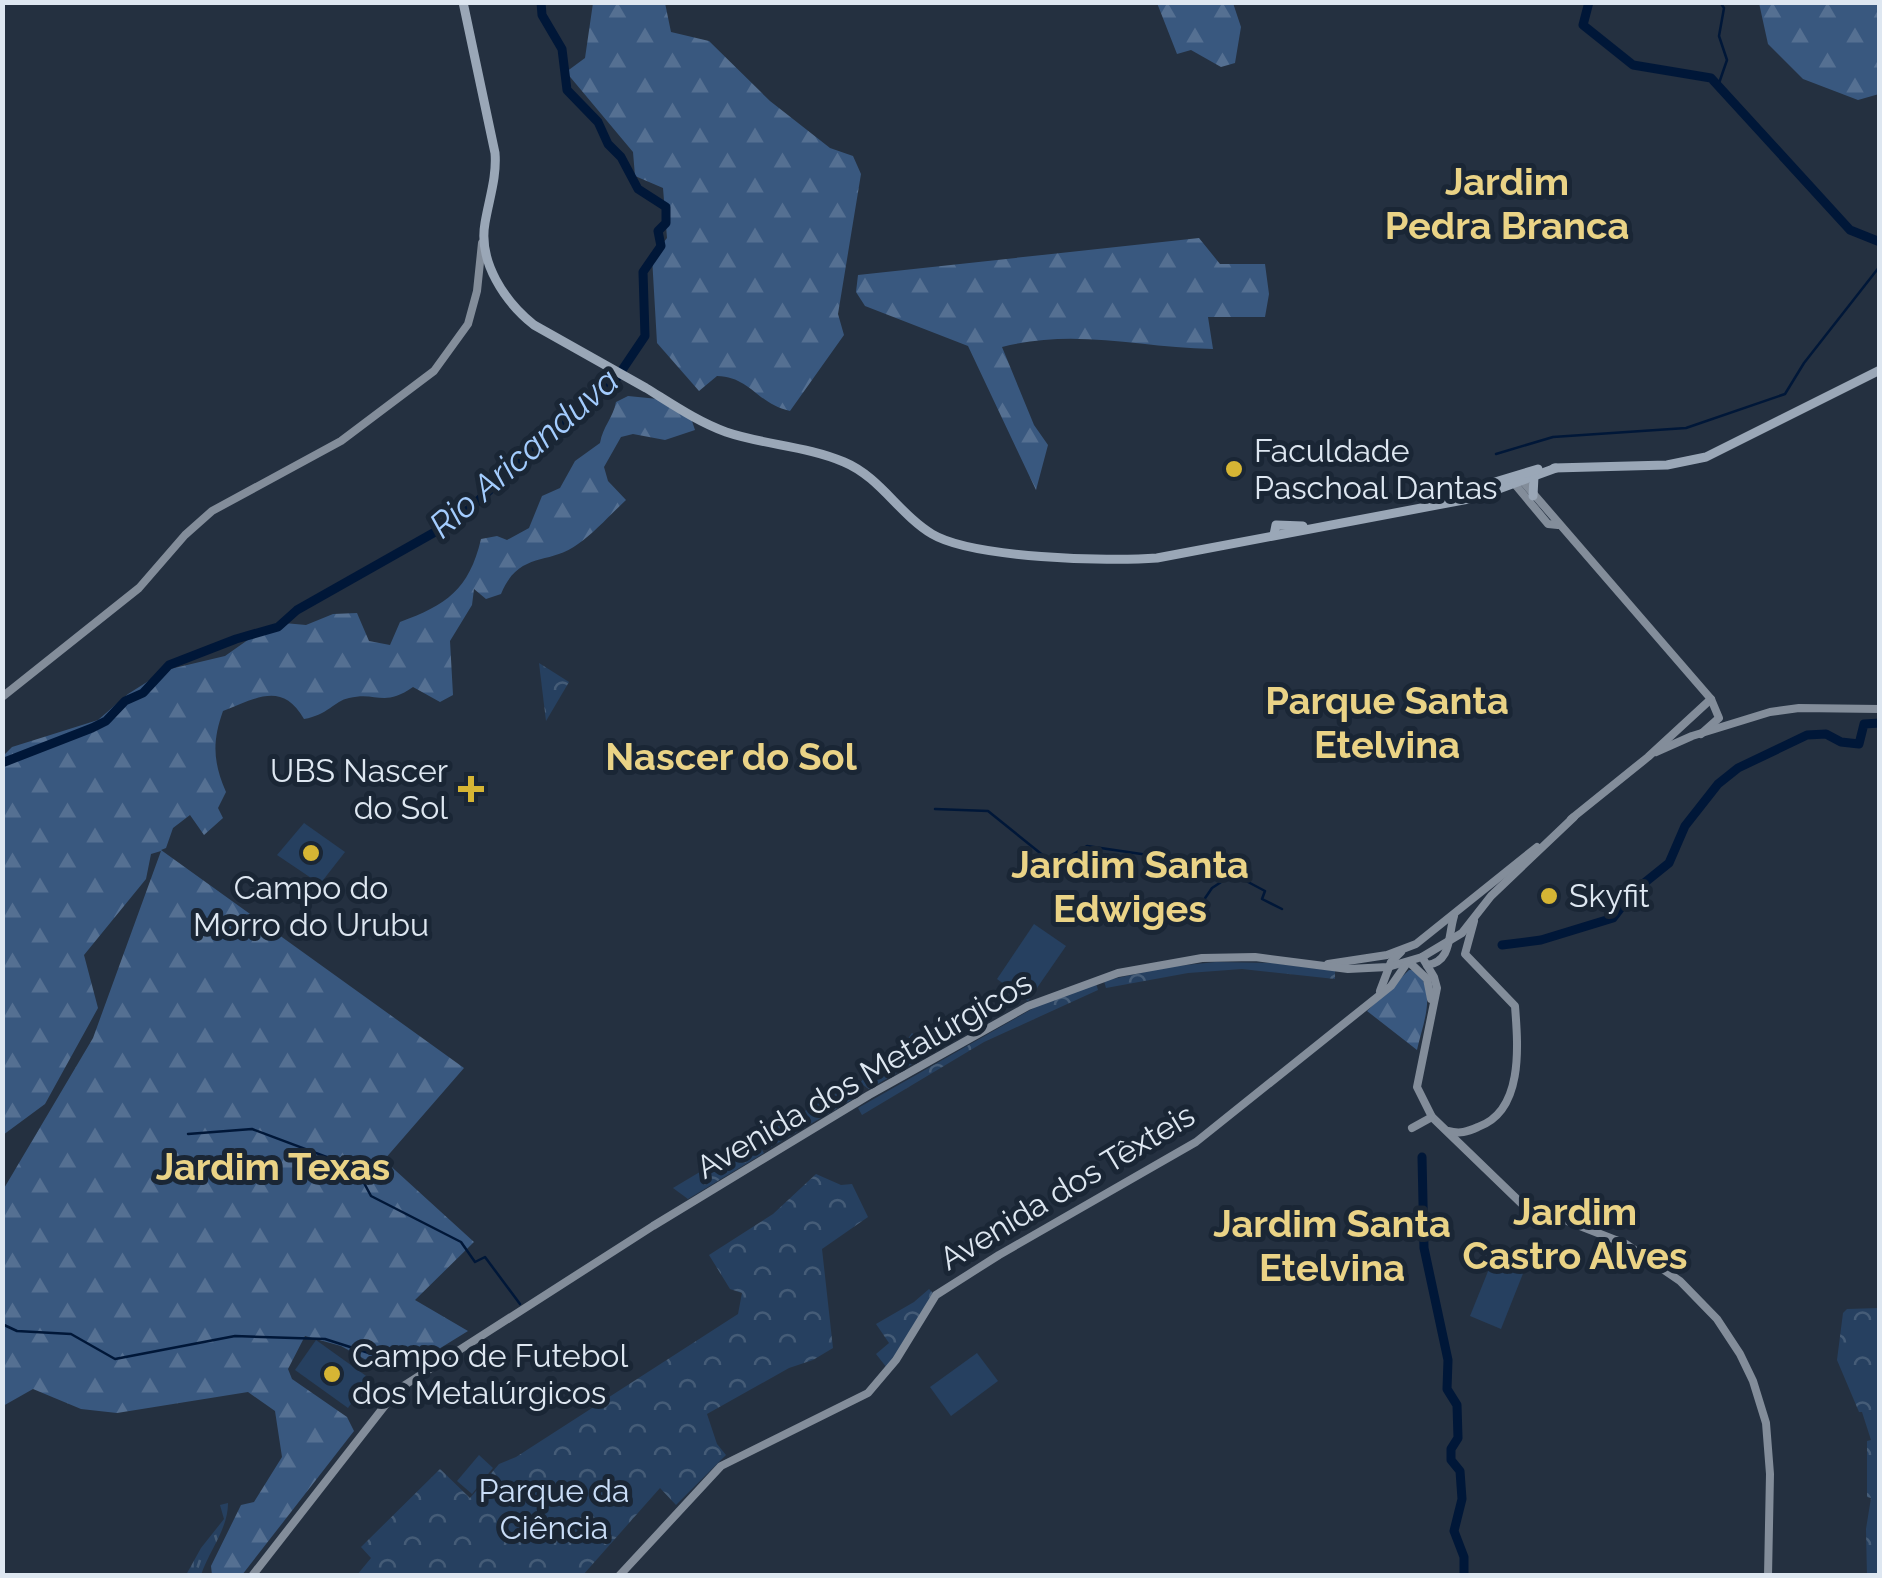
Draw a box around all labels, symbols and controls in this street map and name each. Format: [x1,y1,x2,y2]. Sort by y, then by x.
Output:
district label: Jardim Pedra Branca [1385,159,1629,248]
water label: Rio Aricanduva [421,359,626,546]
place label: Faculdade Paschoal Dantas [1254,432,1498,506]
marker: Faculdade Paschoal Dantas [1223,458,1245,480]
district label: Parque Santa Etelvina [1265,678,1509,767]
district label: Nascer do Sol [605,734,858,779]
place label: UBS Nascer do Sol [270,752,448,826]
marker: UBS Nascer do Sol [458,776,484,802]
marker: Campo do Morro do Urubu [300,842,322,864]
district label: Jardim Santa Edwiges [1011,842,1249,931]
place label: Campo do Morro do Urubu [193,869,429,943]
place label: Skyfit [1569,877,1650,914]
marker: Skyfit [1538,885,1560,907]
street label: Avenida dos Metalúrgicos [689,963,1038,1186]
street label: Avenida dos Têxteis [933,1096,1201,1277]
district label: Jardim Texas [156,1144,390,1189]
district label: Jardim Castro Alves [1463,1189,1687,1278]
district label: Jardim Santa Etelvina [1213,1201,1451,1290]
place label: Campo de Futebol dos Metalúrgicos [352,1337,628,1411]
marker: Campo de Futebol dos Metalúrgicos [321,1363,343,1385]
park label: Parque da Ciência [479,1472,630,1546]

